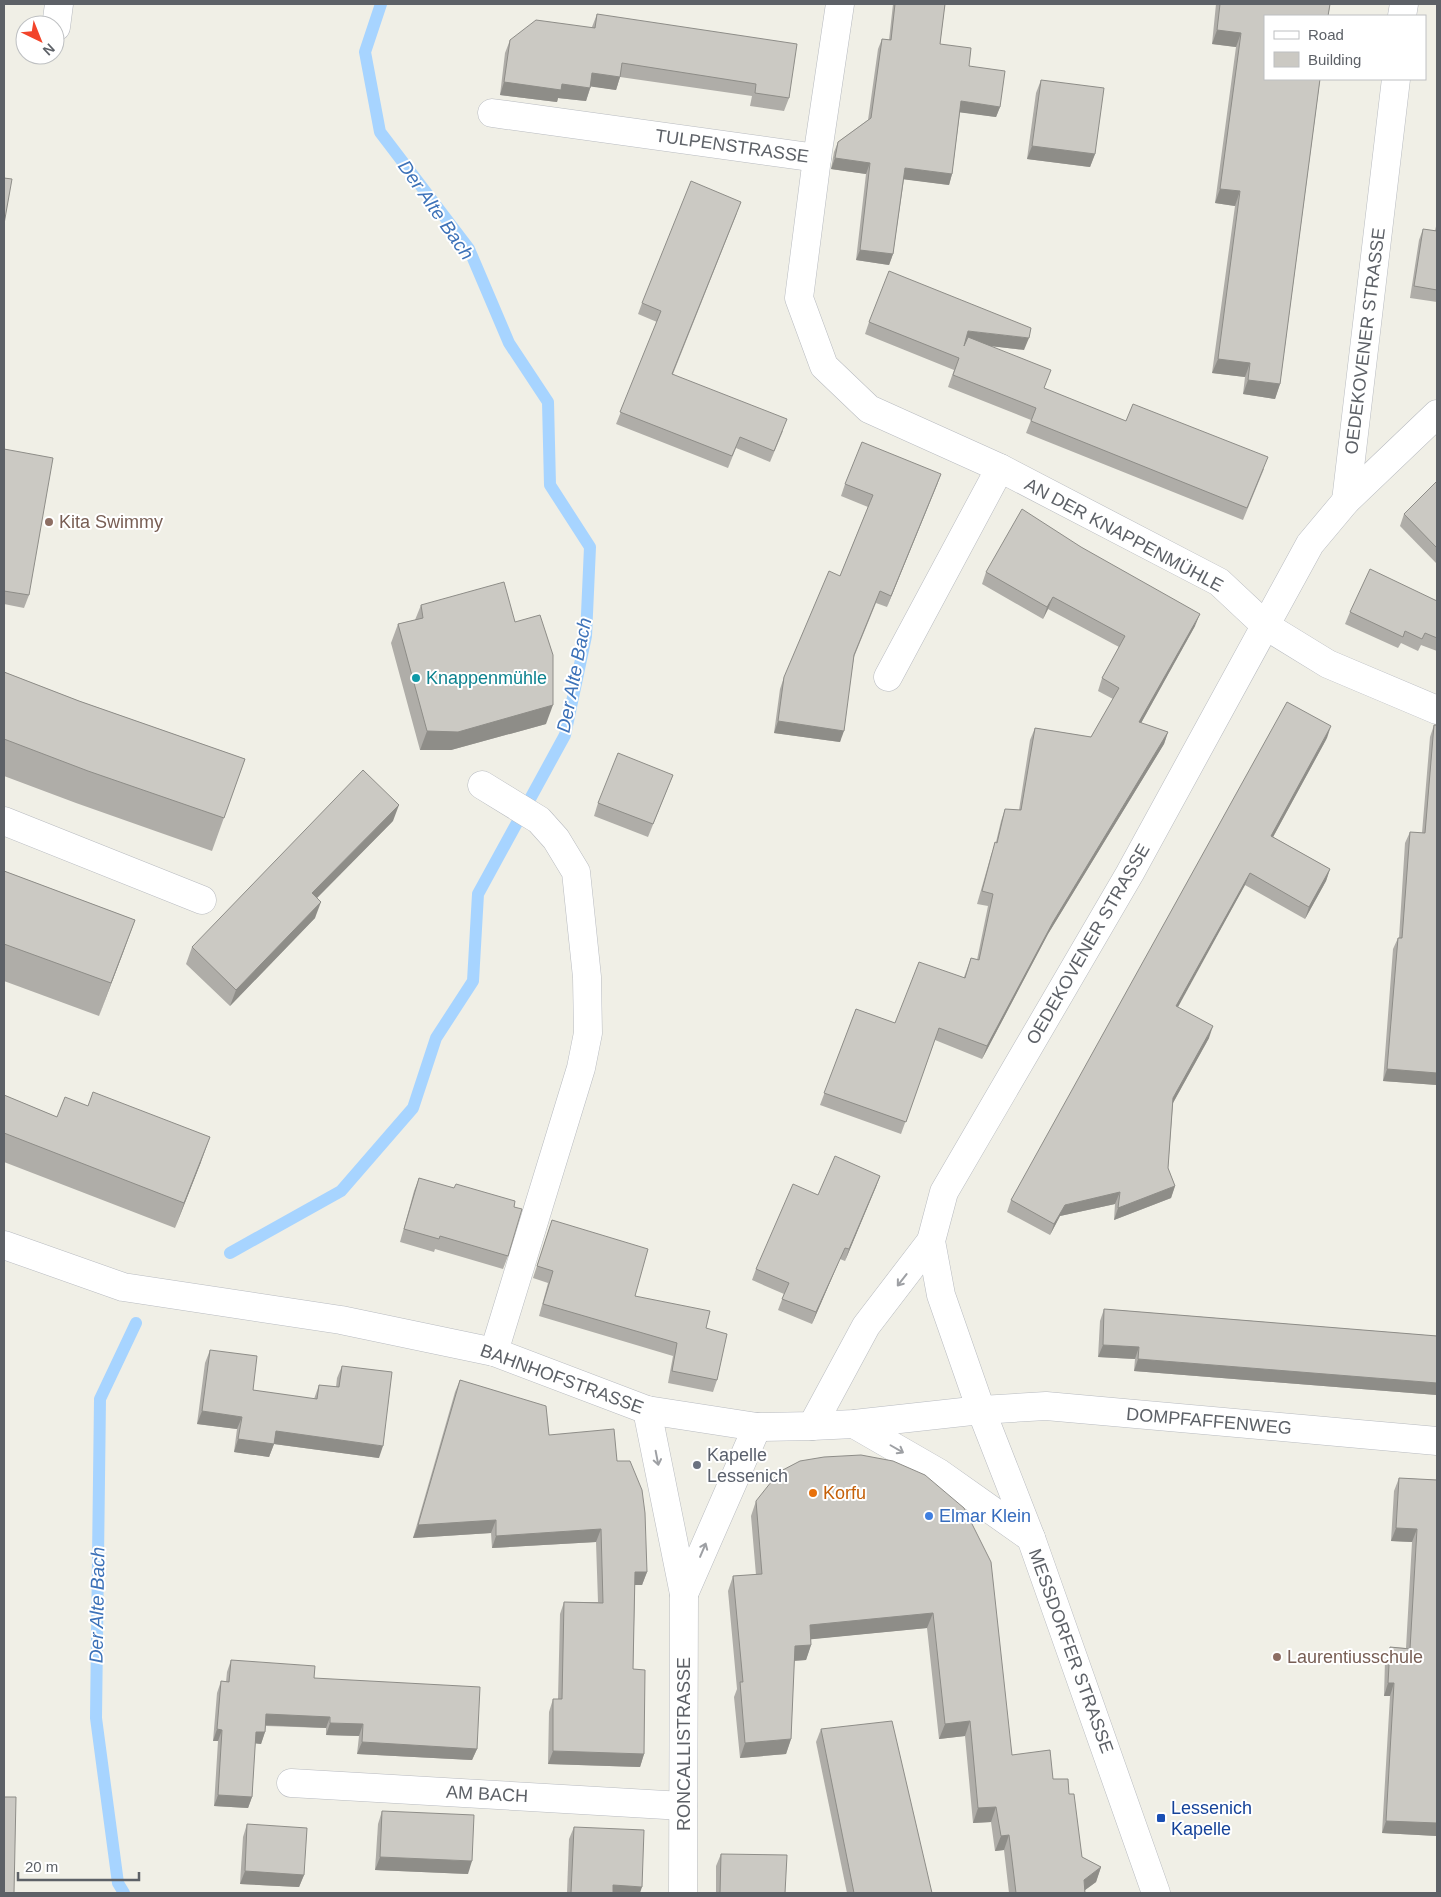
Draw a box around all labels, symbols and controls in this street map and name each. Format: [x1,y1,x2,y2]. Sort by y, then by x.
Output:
north arrow [15,15,65,65]
legend [1264,15,1426,80]
text: Road [1308,26,1344,43]
text: N [40,40,58,59]
text: Building [1308,51,1361,68]
street label: TULPENSTRASSE [654,125,810,167]
water label: Der Alte Bach [394,156,478,264]
street label: OEDEKOVENER STRASSE [1341,227,1389,455]
street label: AN DER KNAPPENMÜHLE [1021,474,1227,596]
place label: Kita Swimmy [59,512,163,532]
marker: Kita Swimmy [43,516,55,528]
water label: Der Alte Bach [553,616,595,734]
place label: Knappenmühle [426,668,547,688]
marker: Knappenmühle [410,672,422,684]
street label: OEDEKOVENER STRASSE [1022,840,1154,1048]
one-way arrow [896,1273,907,1286]
street label: BAHNHOFSTRASSE [478,1340,646,1418]
street label: DOMPFAFFENWEG [1125,1404,1293,1438]
one-way arrow [889,1444,903,1454]
place label: Kapelle Lessenich [707,1445,788,1486]
one-way arrow [652,1449,662,1465]
marker: Kapelle Lessenich [691,1459,703,1471]
place label: Korfu [823,1483,866,1503]
marker: Korfu [807,1487,819,1499]
place label: Elmar Klein [939,1506,1031,1526]
marker: Elmar Klein [923,1510,935,1522]
one-way arrow [699,1543,709,1558]
street label: MESSDORFER STRASSE [1025,1546,1117,1756]
water label: Der Alte Bach [85,1547,109,1663]
place label: Laurentiusschule [1287,1647,1423,1667]
marker: Laurentiusschule [1271,1651,1283,1663]
street label: RONCALLISTRASSE [674,1657,694,1831]
street label: AM BACH [446,1782,528,1806]
place label: Lessenich Kapelle [1171,1798,1252,1839]
marker: Lessenich Kapelle [1155,1812,1167,1824]
scale bar [18,1850,139,1882]
text: 20 m [25,1858,58,1875]

